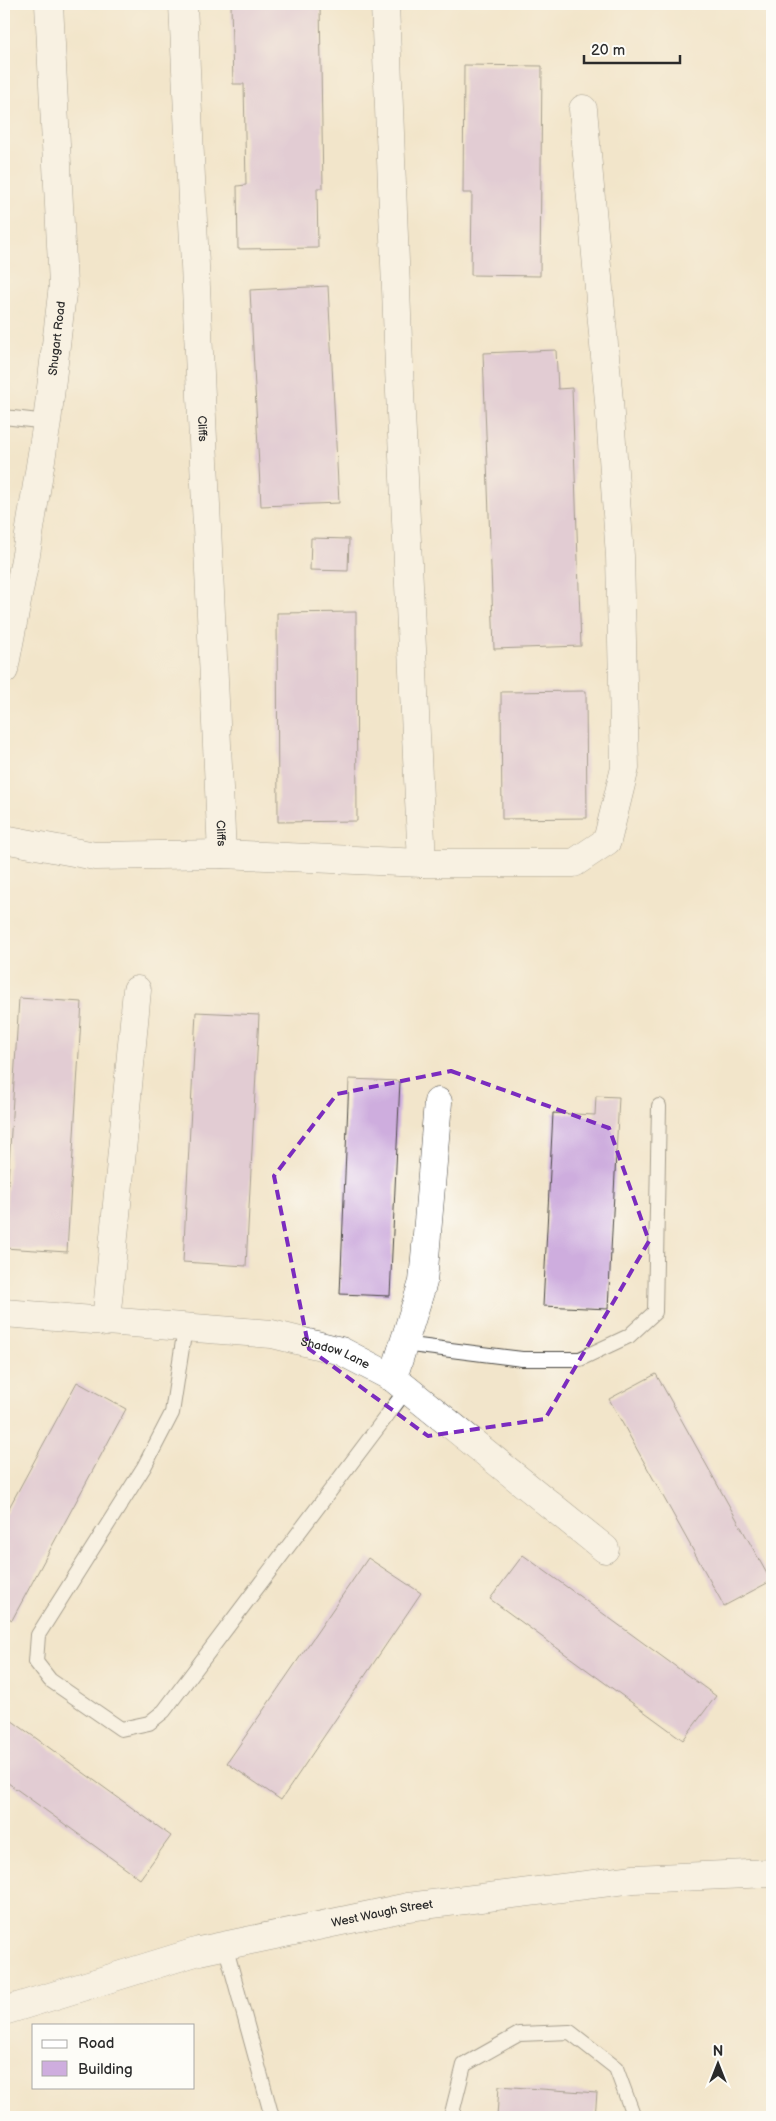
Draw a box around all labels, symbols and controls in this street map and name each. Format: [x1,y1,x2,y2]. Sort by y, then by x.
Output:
scale bar [584,32,680,64]
text: 20 m [591,41,625,60]
street label: Shugart Road [45,300,69,376]
street label: Cliffs [194,415,211,442]
street label: Cliffs [213,820,229,847]
street label: Shadow Lane [299,1334,372,1372]
street label: West Waugh Street [330,1896,434,1930]
legend [32,2024,195,2088]
text: Road [78,2034,114,2053]
north arrow [694,2038,744,2088]
text: N [713,2043,723,2060]
text: Building [78,2060,133,2079]

